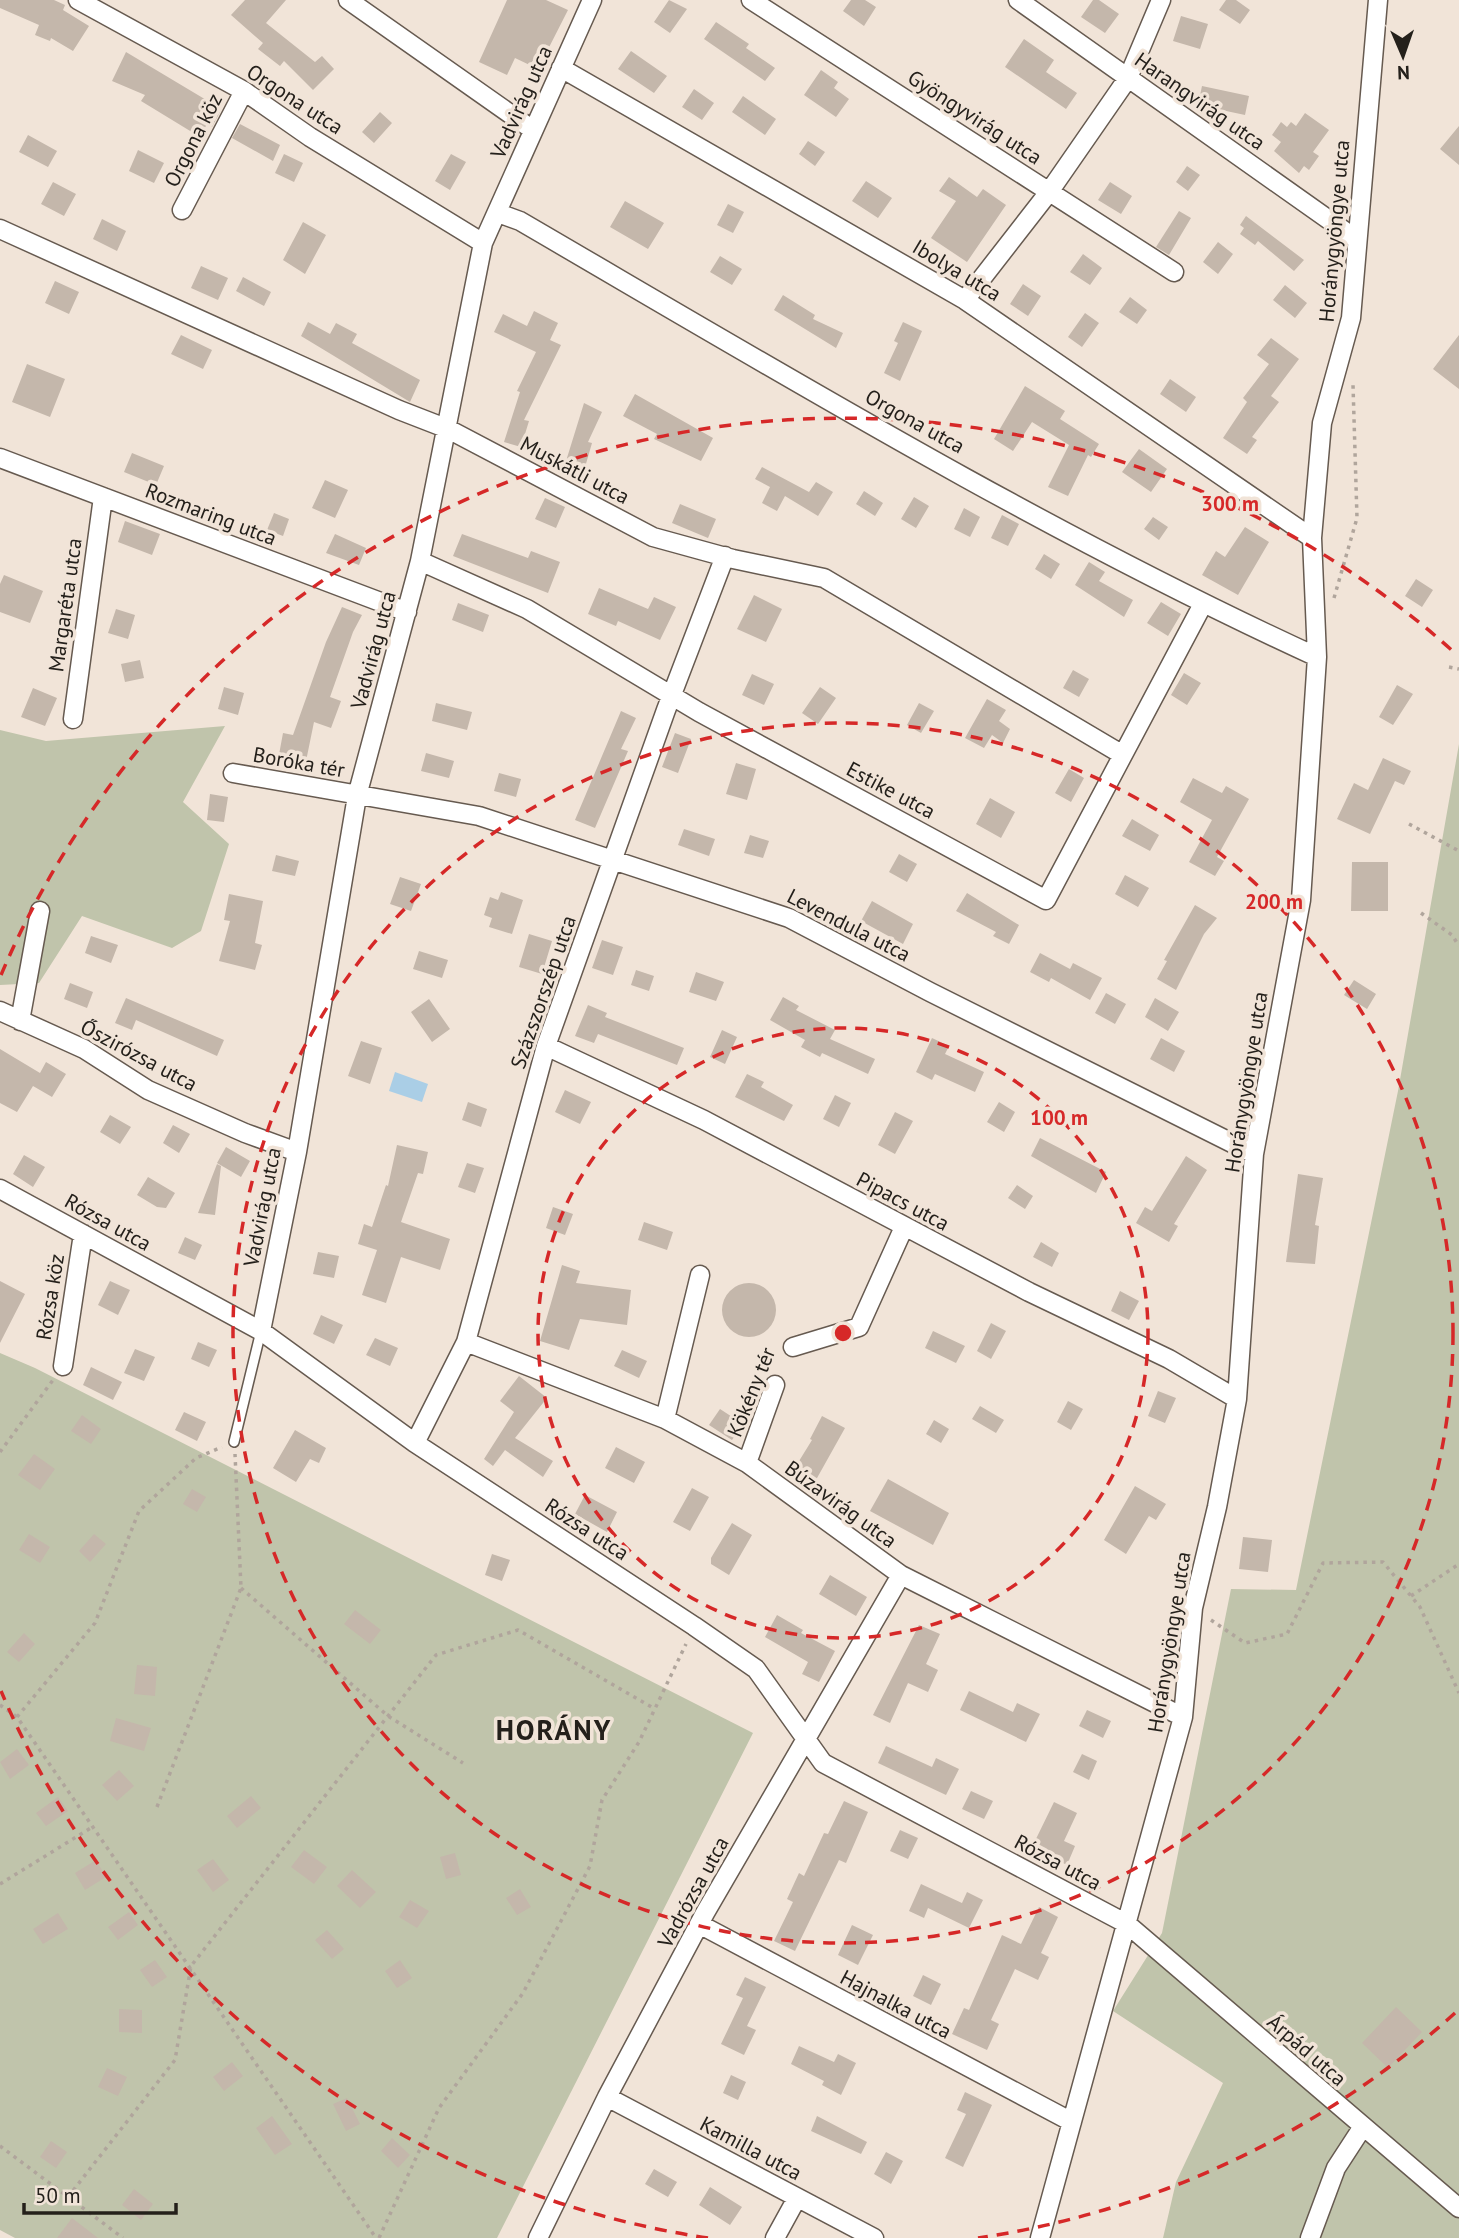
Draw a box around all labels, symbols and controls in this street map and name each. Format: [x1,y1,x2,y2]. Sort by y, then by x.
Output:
north arrow [1368,21,1438,91]
street label: Vadvirág utca [484,41,558,164]
street label: Harangvirág utca [1130,46,1270,156]
street label: Orgona utca [242,58,348,140]
text: N [1397,61,1410,85]
street label: Gyöngyvirág utca [903,64,1047,170]
street label: Orgona köz [158,89,228,191]
street label: Horánygyöngye utca [1313,139,1355,323]
street label: Ibolya utca [908,233,1006,307]
street label: Orgona utca [861,383,969,459]
street label: Muskátli utca [516,430,634,510]
street label: Rozmaring utca [142,477,280,551]
text: 300 m [1201,490,1259,517]
street label: Margaréta utca [42,536,88,674]
street label: Vadvirág utca [344,588,402,713]
street label: Boróka tér [251,741,347,783]
street label: Estike utca [842,755,940,825]
street label: Levendula utca [783,882,915,968]
text: 200 m [1245,888,1303,915]
street label: Százszorszép utca [504,912,582,1072]
street label: Horánygyöngye utca [1218,990,1274,1174]
street label: Őszirózsa utca [76,1013,202,1097]
text: 100 m [1030,1104,1088,1131]
street label: Vadvirág utca [237,1145,287,1270]
street label: Pipacs utca [852,1165,954,1237]
street label: Rózsa utca [60,1187,156,1257]
street label: Rózsa köz [30,1252,70,1342]
centre of rings [831,1321,855,1345]
street label: Kökény tér [721,1343,781,1441]
street label: Búzavirág utca [780,1454,902,1554]
street label: Rózsa utca [540,1492,634,1566]
street label: Horánygyöngye utca [1141,1550,1197,1734]
district label: HORÁNY [496,1711,612,1748]
street label: Rózsa utca [1010,1828,1106,1896]
street label: Vadrózsa utca [651,1832,735,1953]
street label: Hajnalka utca [836,1963,956,2045]
street label: Árpád utca [1262,2008,1352,2092]
street label: Kamilla utca [695,2110,807,2186]
scale bar [24,2172,177,2216]
text: 50 m [35,2182,81,2209]

